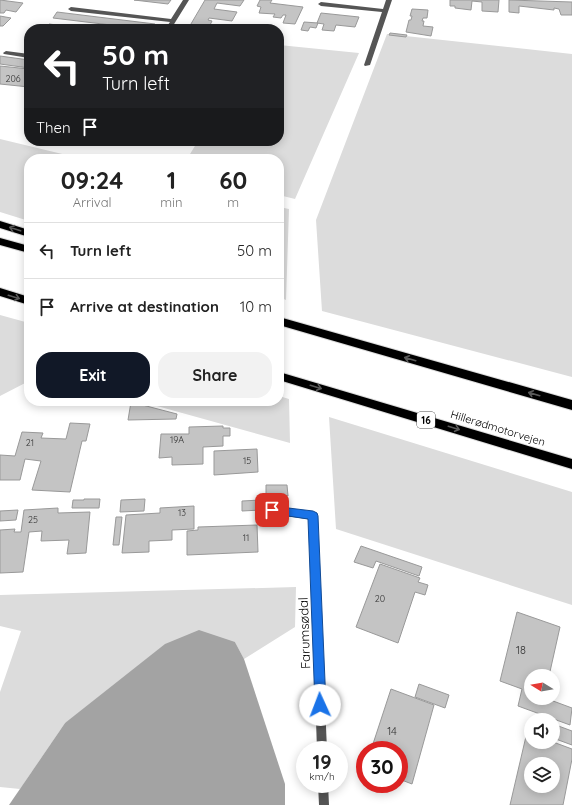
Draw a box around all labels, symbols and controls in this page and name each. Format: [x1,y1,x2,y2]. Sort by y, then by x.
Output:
text: 50 m [102,37,169,72]
icon: left [36,40,88,92]
text: Turn left [102,72,170,95]
house number: 206 [5,73,21,84]
icon: arrive [79,116,101,138]
text: Then [36,118,71,137]
text: 09:24 [61,165,123,195]
text: 1 [167,165,176,195]
text: 60 [219,165,247,195]
text: Arrival [73,194,112,210]
text: min [160,194,182,210]
text: m [227,194,239,210]
one-way arrow [8,225,21,232]
icon: left [36,240,58,262]
text: Turn left [70,241,132,260]
text: 50 m [237,241,272,260]
one-way arrow [8,294,21,301]
icon: arrive [36,296,58,318]
text: Arrive at destination [70,297,219,316]
text: 10 m [240,297,272,316]
button: Exit [36,352,150,398]
button: Share [158,352,272,398]
one-way arrow [403,354,416,362]
one-way arrow [310,384,323,391]
one-way arrow [528,390,541,397]
street label: Hillerødmotorvejen [449,407,547,449]
road number: 16 [417,412,435,428]
one-way arrow [448,425,461,432]
house number: 19A [170,434,184,445]
house number: 21 [26,437,34,448]
house number: 15 [243,455,251,466]
pin [255,493,289,527]
icon: arrive [261,499,283,521]
house number: 13 [178,507,186,518]
house number: 25 [28,514,38,525]
house number: 11 [243,532,249,543]
house number: 20 [375,593,385,604]
street label: Farumsødal [295,597,313,669]
house number: 18 [516,643,526,657]
north arrow [524,669,560,705]
map controls [524,669,560,793]
position arrow [299,684,341,726]
button: sound [524,713,560,749]
house number: 14 [387,724,397,738]
speed limit sign: 30 [356,741,408,793]
text: 19 [312,749,332,774]
button: layers [524,757,560,793]
text: km/h [309,770,335,783]

